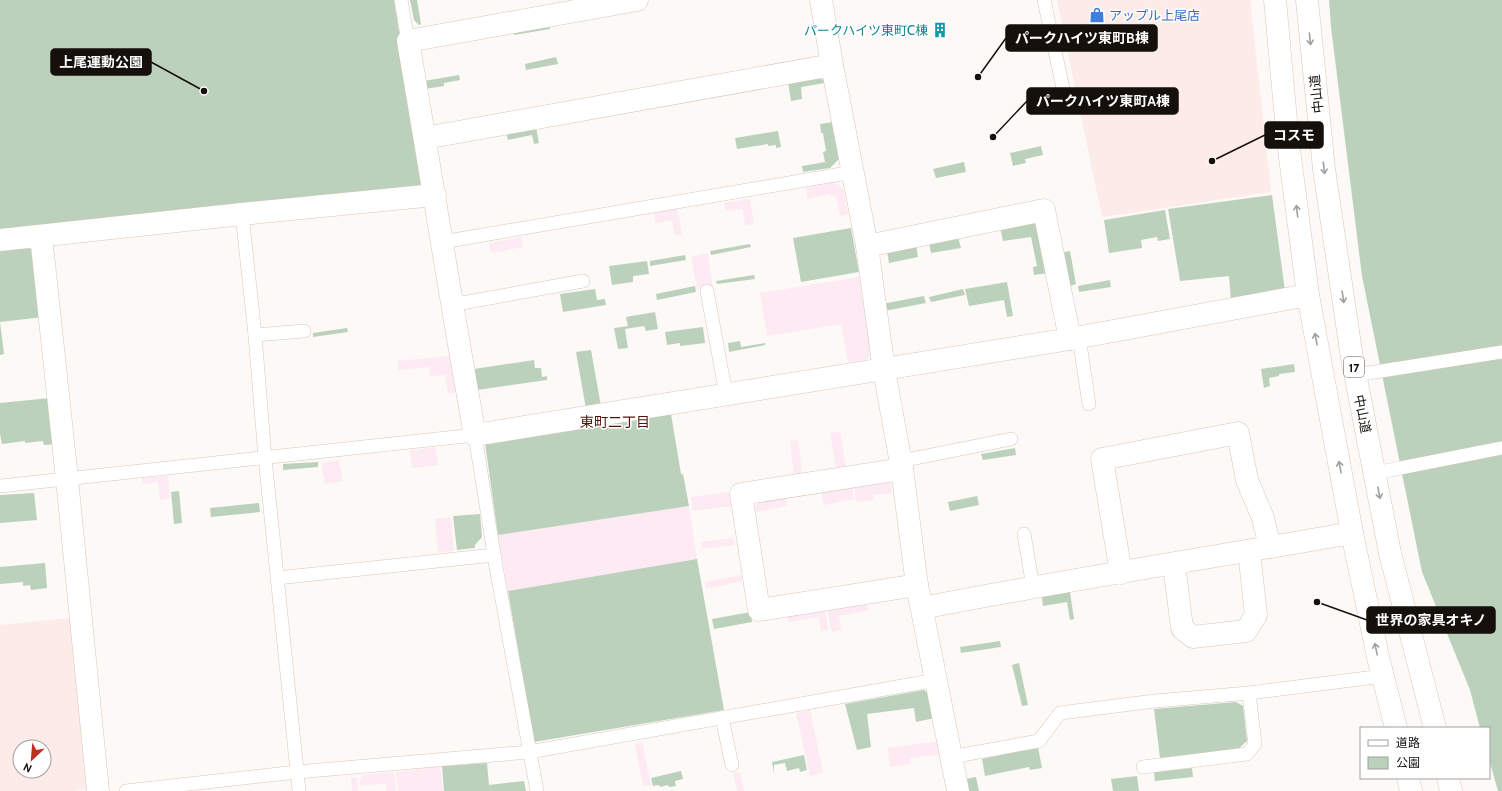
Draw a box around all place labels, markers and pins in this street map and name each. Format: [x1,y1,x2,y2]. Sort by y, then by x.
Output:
shop icon: アップル上尾店 [1088,6,1106,24]
place label: アップル上尾店 [1109,7,1200,23]
building icon: パークハイツ東町C棟 [931,21,949,39]
place label: パークハイツ東町C棟 [804,22,928,38]
callout: パークハイツ東町B棟 [1006,25,1157,51]
callout: 上尾運動公園 [51,49,151,75]
callout: パークハイツ東町A棟 [1027,88,1178,114]
callout: コスモ [1265,122,1323,148]
callout: 世界の家具オキノ [1367,607,1495,633]

